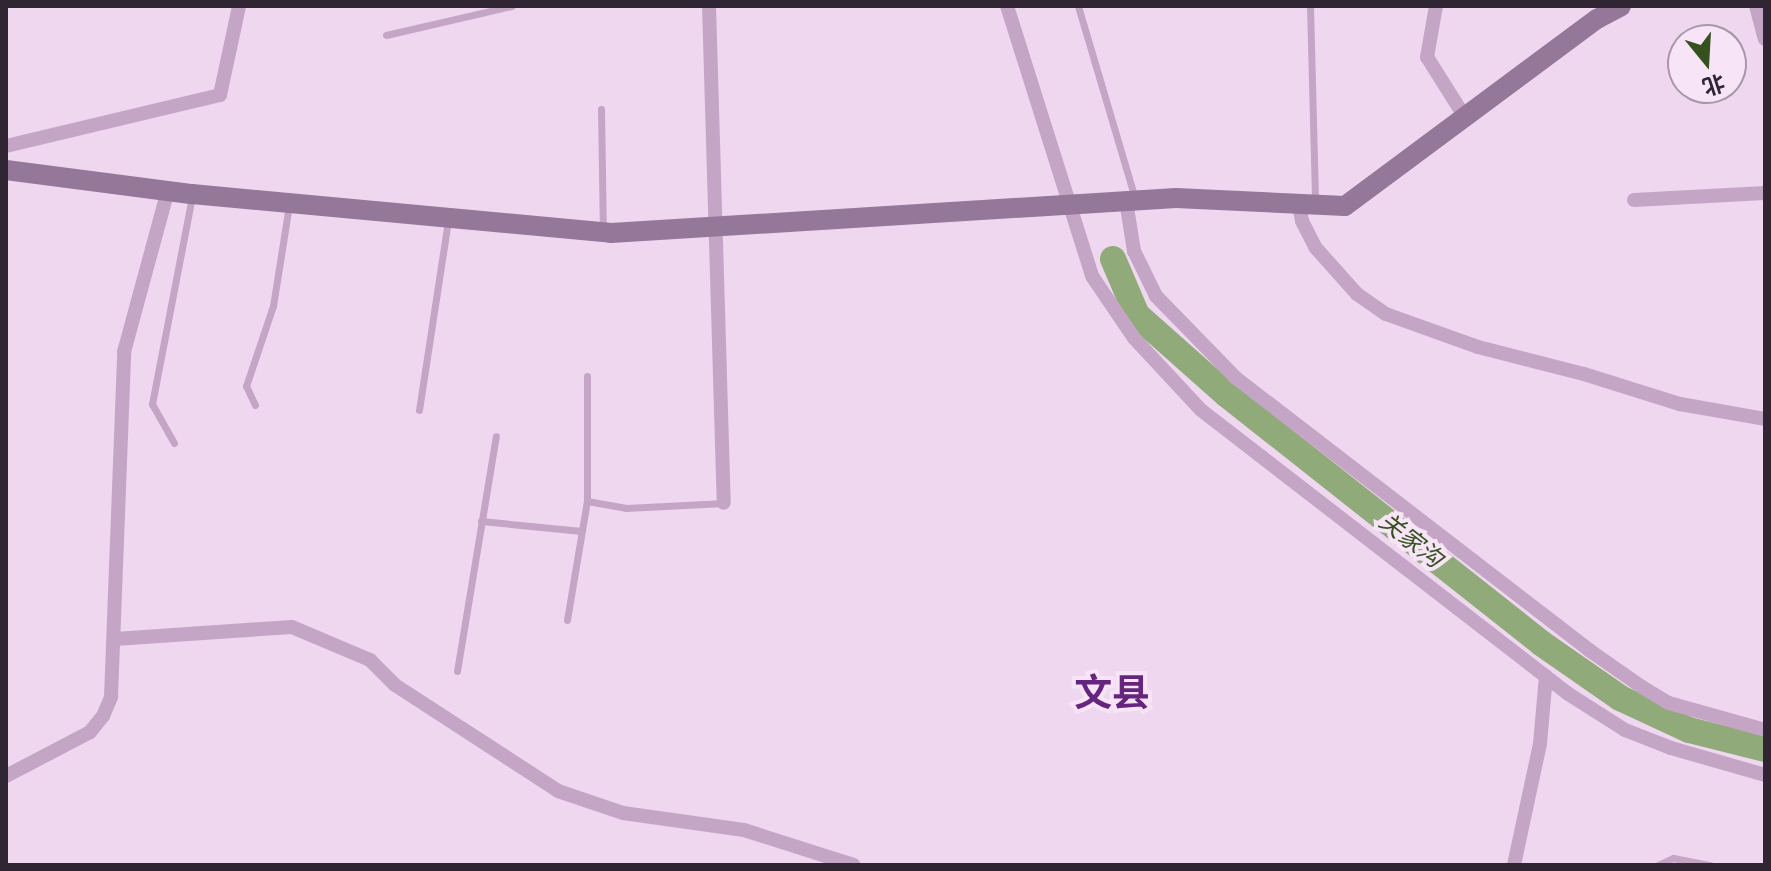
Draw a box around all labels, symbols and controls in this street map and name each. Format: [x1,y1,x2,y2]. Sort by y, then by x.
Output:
north arrow [1667,24,1747,104]
text: 北 [1700,70,1728,101]
water label: 关家沟 [1374,506,1448,574]
district label: 文县 [1074,670,1150,716]

